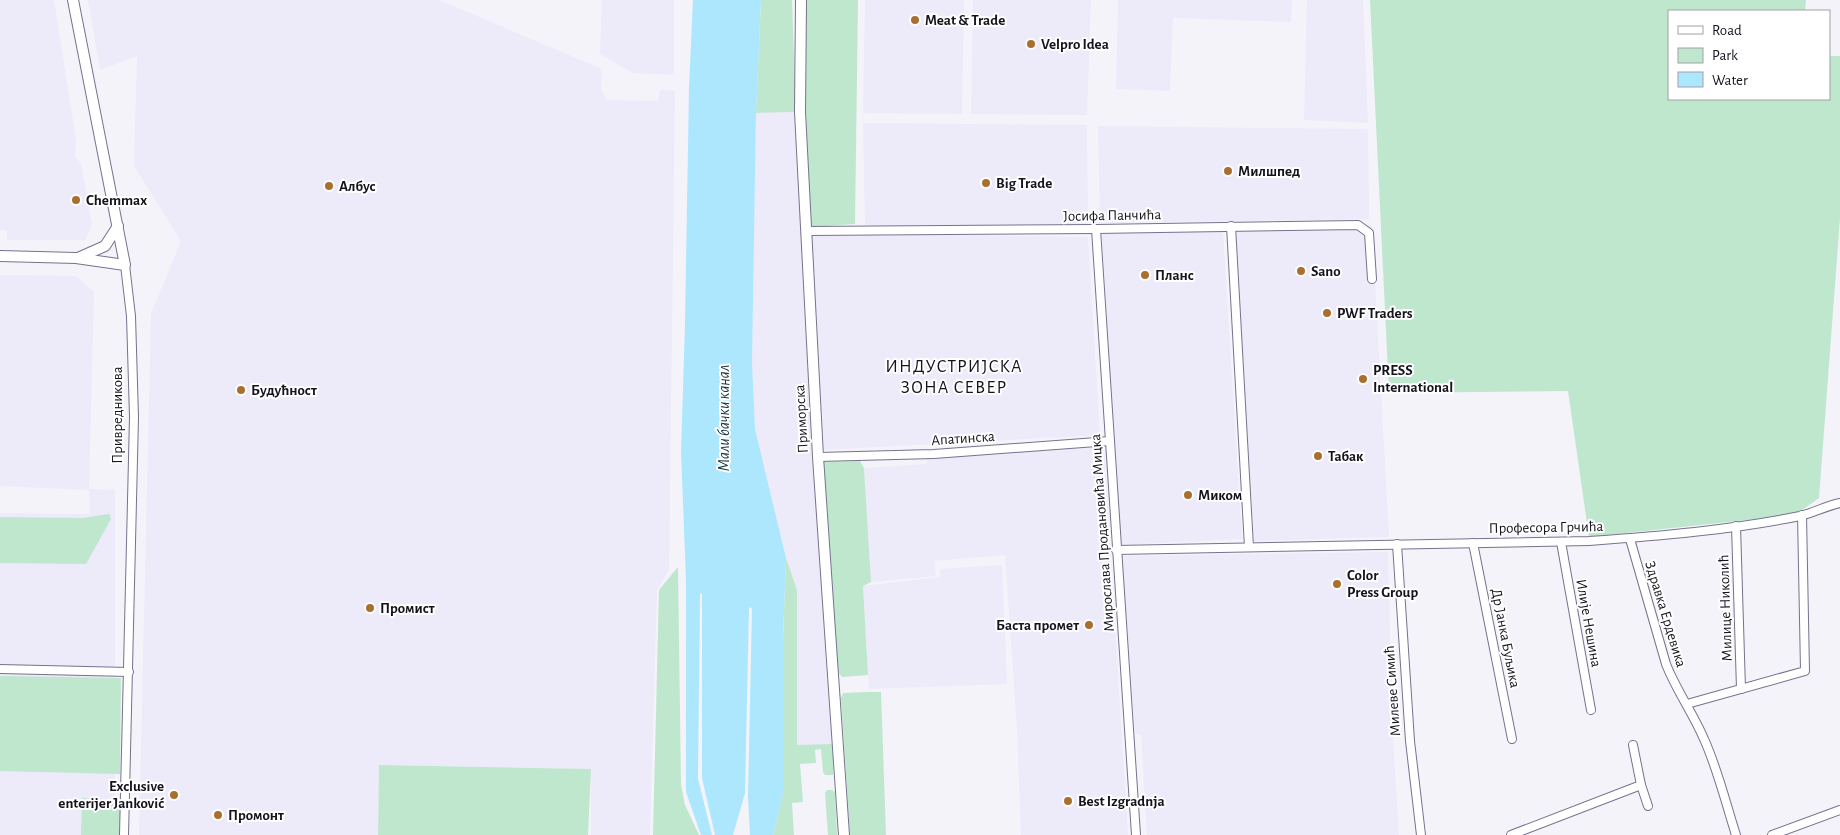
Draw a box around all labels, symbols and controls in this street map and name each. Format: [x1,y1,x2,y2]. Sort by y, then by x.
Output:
legend [1668,10,1830,100]
place label: Meat & Trade [925,13,1005,28]
marker: Meat & Trade [909,14,921,26]
text: Road [1712,23,1742,38]
place label: Velpro Idea [1041,37,1109,52]
marker: Velpro Idea [1025,38,1037,50]
text: Park [1712,48,1738,63]
text: Water [1712,73,1748,88]
place label: Милшпед [1238,164,1300,179]
marker: Милшпед [1222,165,1234,177]
place label: Big Trade [996,176,1052,191]
marker: Big Trade [980,177,992,189]
place label: Албус [339,179,376,194]
marker: Албус [323,180,335,192]
place label: Chemmax [86,193,147,208]
marker: Chemmax [70,194,82,206]
street label: Јосифа Панчића [1063,207,1161,224]
place label: Sano [1311,264,1341,279]
marker: Sano [1295,265,1307,277]
place label: Планс [1155,268,1194,283]
marker: Планс [1139,269,1151,281]
place label: PWF Traders [1337,306,1413,321]
marker: PWF Traders [1321,307,1333,319]
district label: ИНДУСТРИЈСКА ЗОНА СЕВЕР [885,358,1023,397]
place label: PRESS International [1373,363,1453,395]
water label: Мали бачки канал [716,365,732,471]
street label: Привредникова [110,366,125,464]
marker: PRESS International [1357,373,1369,385]
place label: Будућност [251,383,317,398]
marker: Будућност [235,384,247,396]
street label: Приморска [792,384,811,454]
street label: Апатинска [931,429,995,448]
street label: Мирослава Продановића Мицка [1088,433,1117,632]
place label: Табак [1328,449,1364,464]
marker: Табак [1312,450,1324,462]
place label: Миком [1198,488,1242,503]
marker: Миком [1182,489,1194,501]
street label: Професора Грчића [1488,519,1604,536]
street label: Милице Николић [1716,554,1735,662]
street label: Здравка Ердевика [1642,559,1689,669]
place label: Color Press Group [1347,568,1418,600]
marker: Color Press Group [1331,578,1343,590]
street label: Илије Нешина [1573,578,1604,669]
street label: Др Јанка Буљика [1489,587,1523,689]
place label: Промист [380,601,435,616]
marker: Промист [364,602,376,614]
place label: Баста промет [996,618,1079,633]
marker: Баста промет [1083,619,1095,631]
street label: Милеве Симић [1382,645,1403,737]
place label: Exclusive enterijer Janković [58,779,164,811]
marker: Exclusive enterijer Janković [168,789,180,801]
place label: Best Izgradnja [1078,794,1165,809]
marker: Best Izgradnja [1062,795,1074,807]
place label: Промонт [228,808,284,823]
marker: Промонт [212,809,224,821]

